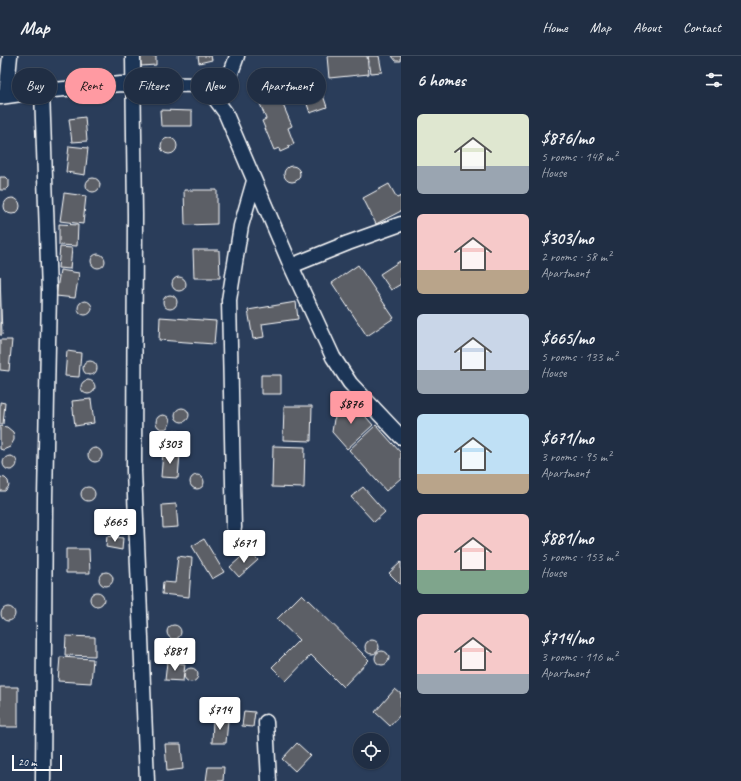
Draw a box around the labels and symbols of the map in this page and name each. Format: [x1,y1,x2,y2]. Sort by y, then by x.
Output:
pin: $876 [327,391,375,425]
pin: $303 [146,431,194,465]
pin: $665 [91,509,139,543]
pin: $671 [220,530,268,564]
pin: $881 [151,638,199,672]
pin: $714 [196,697,244,731]
scale bar [12,753,62,772]

